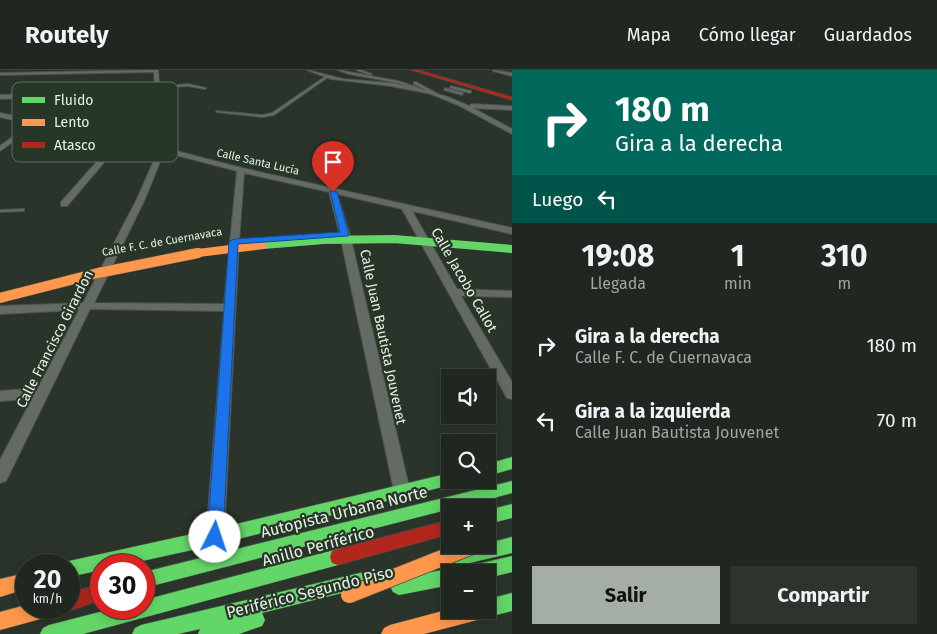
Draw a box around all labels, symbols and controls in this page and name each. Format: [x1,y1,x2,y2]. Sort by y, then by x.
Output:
text: Routely [25,21,109,49]
text: Mapa [627,24,671,46]
text: Cómo llegar [699,24,796,46]
text: Guardados [824,24,912,46]
legend [12,82,178,162]
text: 180 m [615,88,710,130]
icon: right [532,90,597,155]
text: Fluido [54,92,93,109]
text: Lento [54,114,89,131]
text: Gira a la derecha [615,130,783,157]
text: Atasco [54,137,96,154]
pin [312,141,354,192]
street label: Calle Santa Lucía [215,146,301,178]
icon: arrive [319,148,347,176]
icon: left [593,185,621,213]
text: Luego [532,188,583,211]
street label: Calle F. C. de Cuernavaca [101,225,223,259]
street label: Calle Jacobo Callot [427,225,501,336]
text: 19:08 [582,238,654,274]
text: 1 [731,238,745,274]
text: 310 [821,238,867,274]
street label: Calle Juan Bautista Jouvenet [356,248,410,427]
street label: Calle Francisco Girardon [13,267,97,411]
text: Llegada [590,274,646,293]
text: min [724,274,752,293]
text: m [837,274,851,293]
text: Gira a la derecha [575,325,720,348]
icon: right [532,332,560,360]
text: 180 m [866,334,917,357]
text: Calle F. C. de Cuernavaca [575,348,752,367]
map controls [441,369,496,619]
button: sound [441,369,496,424]
text: Gira a la izquierda [575,400,731,423]
icon: left [532,407,560,435]
text: 70 m [877,409,917,432]
text: Calle Juan Bautista Jouvenet [575,423,779,442]
button: search [441,434,496,489]
street label: Autopista Urbana Norte [259,482,429,542]
button: + [441,499,496,554]
position arrow [188,510,240,562]
street label: Anillo Periférico [260,522,376,570]
speed limit sign: 30 [90,554,155,619]
street label: Periférico Segundo Piso [224,562,396,622]
button: − [441,564,496,619]
text: 20 [34,565,61,595]
button: Salir [532,566,720,624]
button: Compartir [730,566,917,624]
text: km/h [33,592,62,606]

